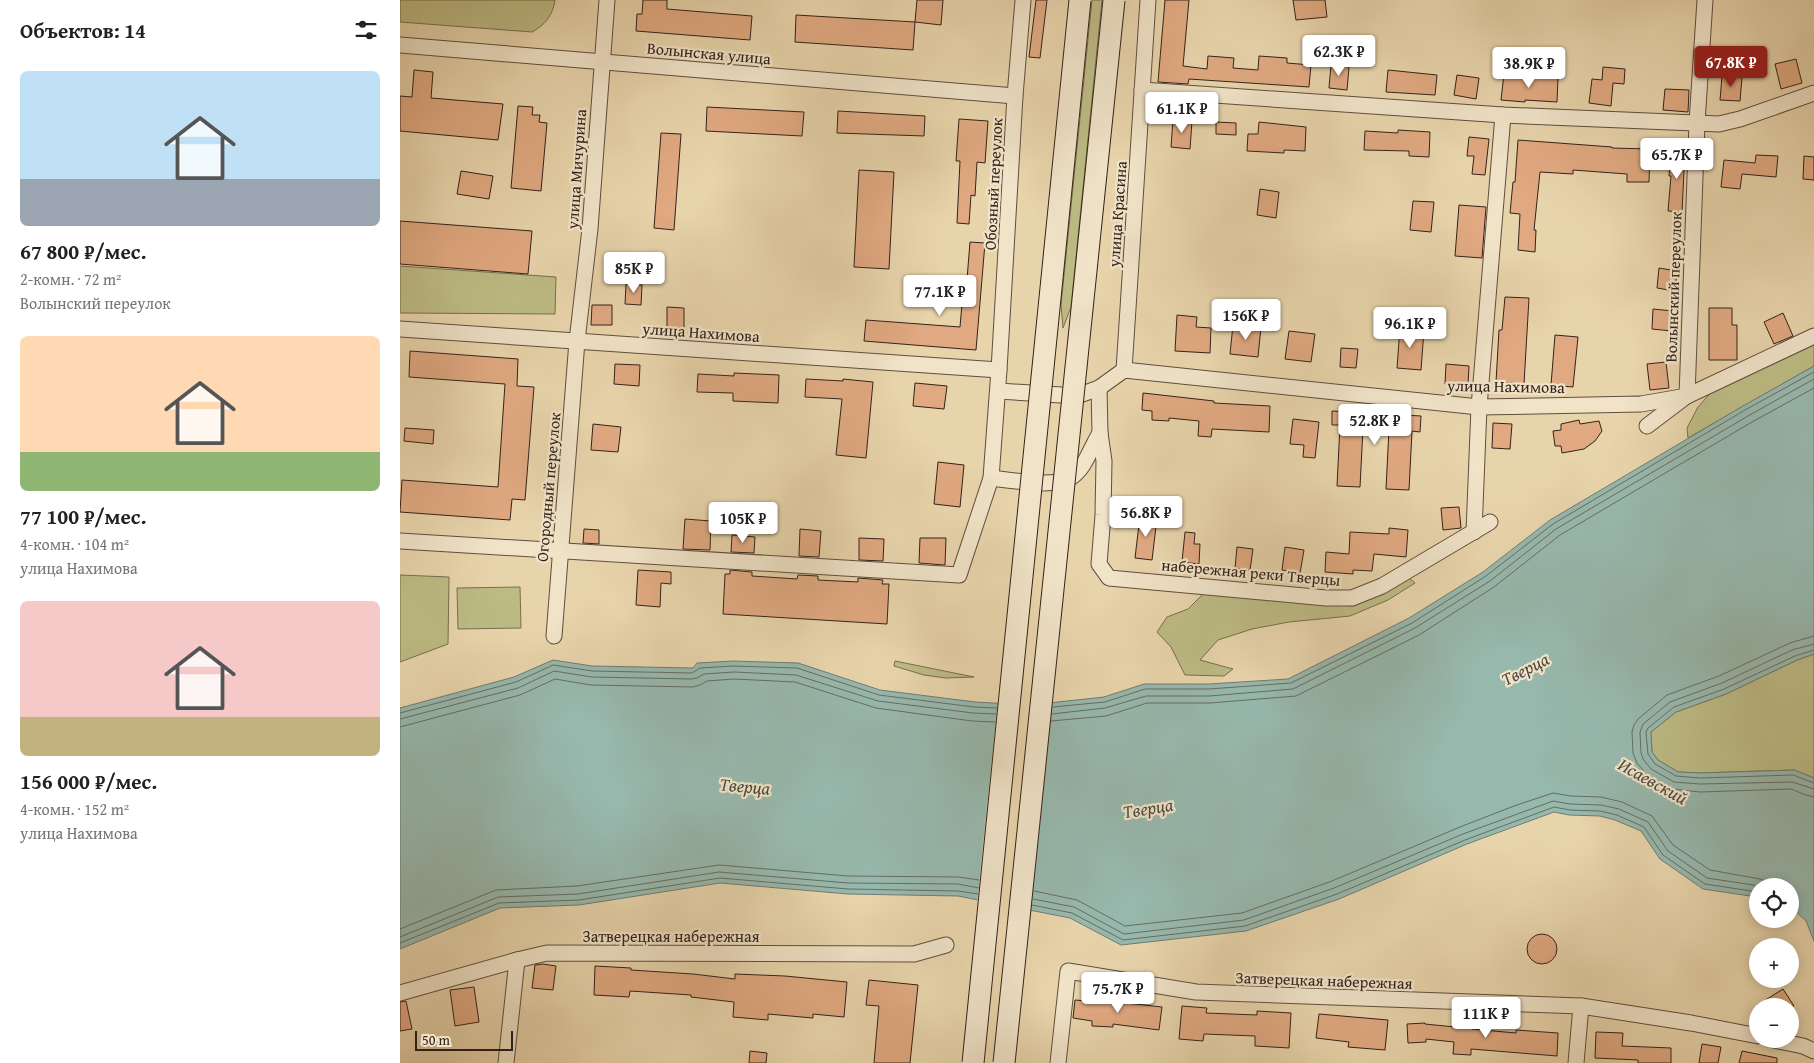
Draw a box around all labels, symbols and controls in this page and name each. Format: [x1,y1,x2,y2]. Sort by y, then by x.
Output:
text: Объектов: 14 [20,15,146,46]
icon: filters [352,16,380,44]
pin: 62.3K ₽ [1293,34,1385,77]
street label: Волынская улица [646,36,772,70]
text: 62.3K ₽ [1313,39,1365,63]
pin: 38.9K ₽ [1483,46,1575,89]
pin: 67.8K ₽ [1685,46,1777,88]
text: 67.8K ₽ [1705,50,1757,74]
text: 38.9K ₽ [1503,51,1555,75]
pin: 61.1K ₽ [1136,92,1228,134]
text: 61.1K ₽ [1156,96,1208,120]
icon: home [155,103,245,193]
street label: улица Мичурина [560,108,592,231]
street label: Обозный переулок [978,116,1008,251]
pin: 65.7K ₽ [1631,138,1723,180]
text: 65.7K ₽ [1651,142,1703,166]
street label: улица Красина [1101,160,1133,269]
street label: Волынский переулок [1658,211,1688,363]
text: 67 800 ₽/мес. [20,236,146,267]
pin: 85K ₽ [599,252,669,294]
text: 85K ₽ [615,256,653,280]
text: 2-комн. · 72 m² [20,267,121,291]
pin: 77.1K ₽ [894,274,986,317]
text: 77.1K ₽ [914,279,966,303]
text: Волынский переулок [20,291,171,315]
pin: 156K ₽ [1205,298,1287,341]
text: 156K ₽ [1223,303,1269,327]
pin: 96.1K ₽ [1364,306,1456,349]
text: 96.1K ₽ [1384,311,1436,335]
street label: улица Нахимова [640,316,761,348]
icon: home [155,368,245,458]
street label: улица Нахимова [1446,373,1565,399]
pin: 52.8K ₽ [1329,404,1421,446]
text: 52.8K ₽ [1349,408,1401,432]
street label: Огородный переулок [530,411,567,563]
pin: 56.8K ₽ [1100,496,1192,538]
text: 56.8K ₽ [1120,500,1172,524]
text: 77 100 ₽/мес. [20,501,146,532]
pin: 105K ₽ [702,502,784,544]
text: 105K ₽ [720,506,766,530]
text: 4-комн. · 104 m² [20,532,129,556]
street label: набережная реки Тверцы [1160,552,1342,592]
text: улица Нахимова [20,556,138,580]
icon: home [155,633,245,723]
water label: Тверца [1496,645,1554,692]
water label: Исаевский [1613,751,1693,811]
text: 156 000 ₽/мес. [20,766,157,797]
water label: Тверца [719,770,772,802]
water label: Тверца [1121,791,1176,825]
text: 4-комн. · 152 m² [20,797,129,821]
text: улица Нахимова [20,821,138,845]
map controls [1749,878,1799,1048]
button: locate [1749,878,1799,928]
street label: Затверецкая набережная [582,924,760,948]
button: + [1749,938,1799,988]
street label: Затверецкая набережная [1235,965,1413,995]
pin: 75.7K ₽ [1072,972,1164,1014]
text: 75.7K ₽ [1092,976,1144,1000]
pin: 111K ₽ [1445,996,1527,1039]
button: − [1749,998,1799,1048]
text: 111K ₽ [1463,1001,1509,1025]
scale bar [415,1028,512,1051]
text: 50 m [422,1030,450,1050]

